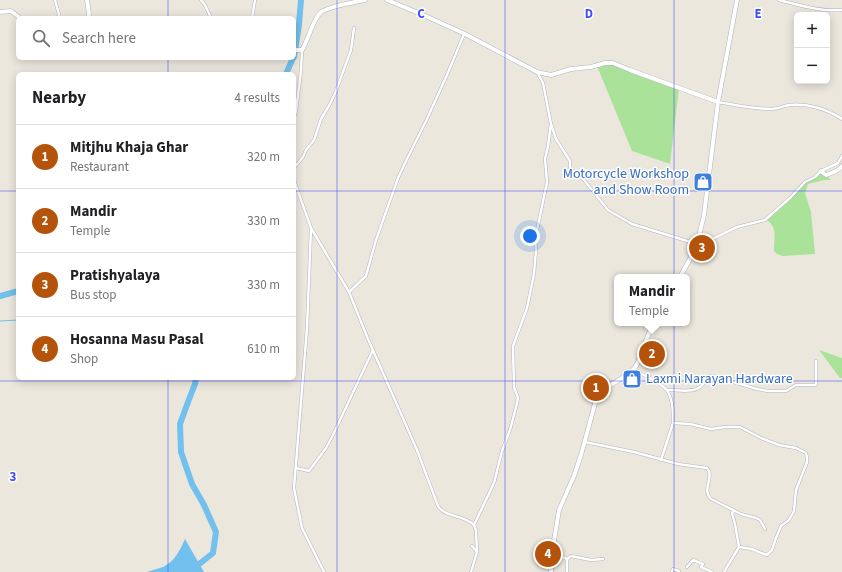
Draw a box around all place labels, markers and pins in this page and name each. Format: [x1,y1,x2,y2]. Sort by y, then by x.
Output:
place label: Motorcycle Workshop and Show Room [563,164,689,200]
shop icon: Motorcycle Workshop and Show Room [692,171,714,193]
pin: 3 [689,233,715,263]
pin: 2 [639,339,665,369]
shop icon: Laxmi Narayan Hardware [621,368,643,390]
place label: Laxmi Narayan Hardware [646,369,793,389]
pin: 1 [583,373,609,403]
pin: 4 [535,539,561,569]

